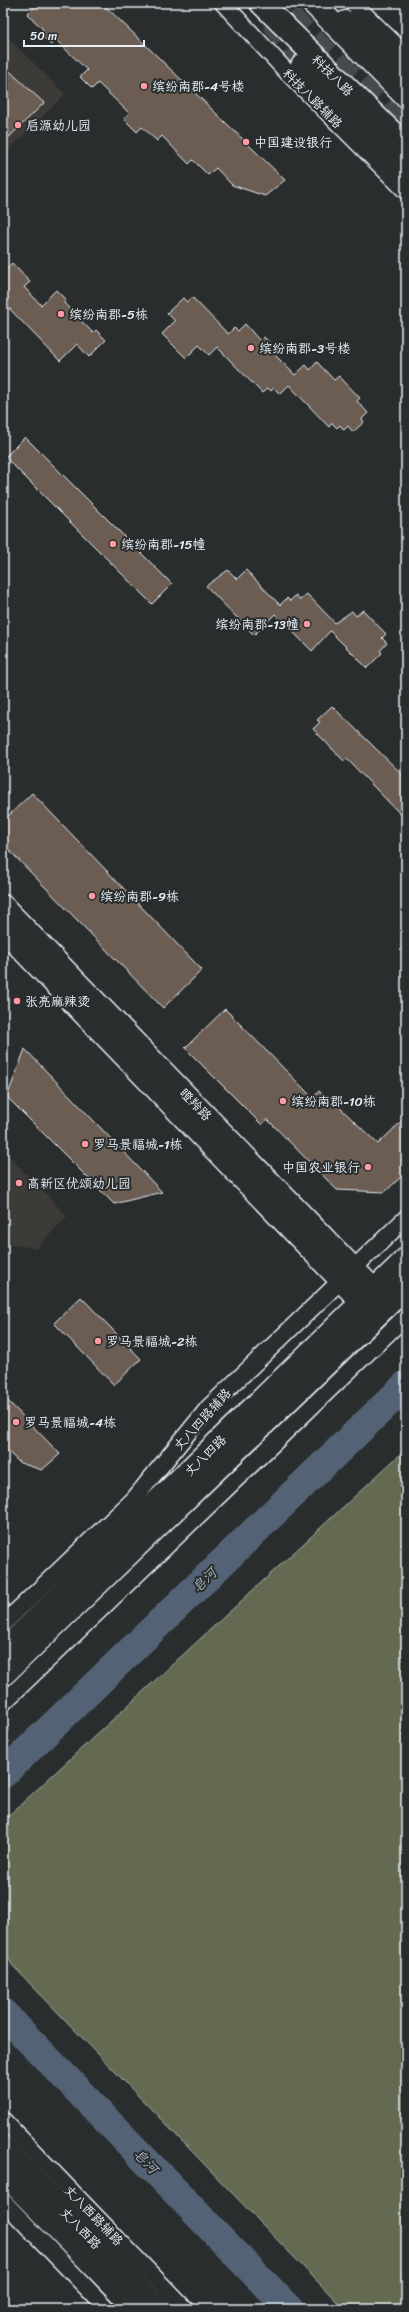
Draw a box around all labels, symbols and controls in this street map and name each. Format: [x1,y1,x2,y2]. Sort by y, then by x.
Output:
scale bar [24,22,144,48]
text: 50 m [30,25,57,47]
street label: 科技八路 [306,49,359,102]
street label: 科技八路辅路 [277,63,348,134]
place label: 缤纷南郡-4号楼 [152,75,244,98]
marker: 缤纷南郡-4号楼 [139,81,149,91]
place label: 启源幼儿园 [26,114,91,137]
marker: 启源幼儿园 [13,120,23,130]
place label: 中国建设银行 [254,131,332,154]
marker: 中国建设银行 [241,137,251,147]
place label: 缤纷南郡-5栋 [69,303,148,326]
marker: 缤纷南郡-5栋 [56,309,66,319]
place label: 缤纷南郡-3号楼 [259,337,350,360]
marker: 缤纷南郡-3号楼 [246,343,256,353]
place label: 缤纷南郡-15幢 [121,533,206,556]
marker: 缤纷南郡-15幢 [108,539,118,549]
place label: 缤纷南郡-13幢 [215,613,299,636]
marker: 缤纷南郡-13幢 [302,619,312,629]
place label: 缤纷南郡-9栋 [100,885,179,908]
marker: 缤纷南郡-9栋 [87,891,97,901]
place label: 张亮麻辣烫 [25,990,90,1013]
marker: 张亮麻辣烫 [12,996,22,1006]
street label: 瞪羚路 [174,1082,217,1126]
place label: 缤纷南郡-10栋 [291,1090,376,1113]
marker: 缤纷南郡-10栋 [278,1096,288,1106]
place label: 罗马景福城-1栋 [93,1133,183,1156]
marker: 罗马景福城-1栋 [80,1139,90,1149]
place label: 中国农业银行 [282,1156,360,1179]
marker: 中国农业银行 [363,1162,373,1172]
place label: 高新区优颂幼儿园 [27,1172,131,1195]
marker: 高新区优颂幼儿园 [14,1178,24,1188]
place label: 罗马景福城-2栋 [106,1330,198,1353]
marker: 罗马景福城-2栋 [93,1336,103,1346]
street label: 丈八四路辅路 [168,1383,237,1456]
place label: 罗马景福城-4栋 [24,1411,116,1434]
marker: 罗马景福城-4栋 [11,1417,21,1427]
street label: 丈八四路 [179,1429,232,1482]
water label: 皂河 [186,1560,225,1599]
water label: 皂河 [127,2143,166,2182]
street label: 丈八西路辅路 [61,2182,127,2248]
street label: 丈八西路 [57,2204,105,2252]

